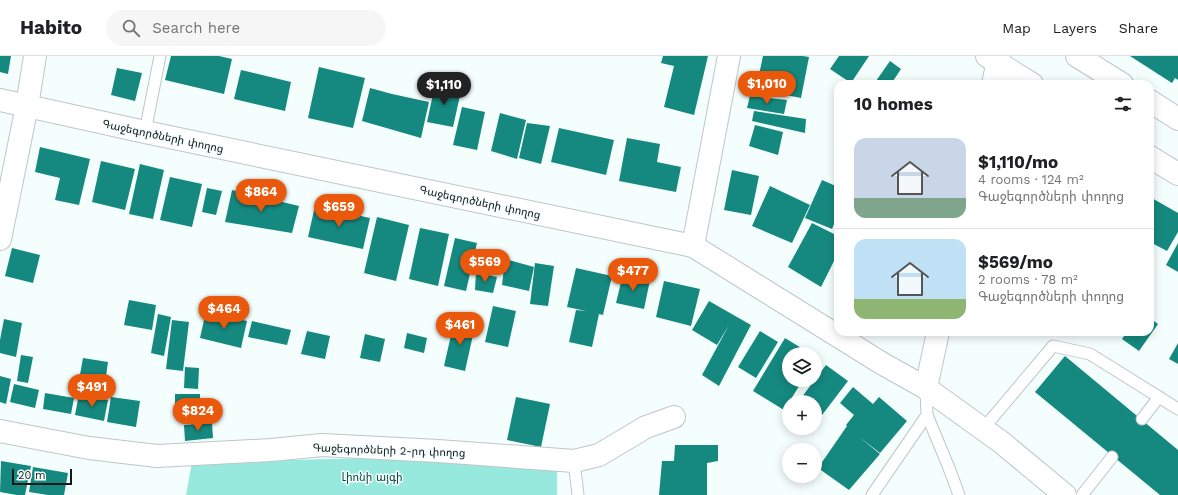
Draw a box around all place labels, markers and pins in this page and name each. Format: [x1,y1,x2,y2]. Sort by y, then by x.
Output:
pin: $1,010 [734,71,800,105]
pin: $1,110 [411,72,477,106]
pin: $864 [237,179,285,213]
pin: $659 [315,194,363,228]
pin: $569 [461,249,509,283]
pin: $477 [609,258,657,292]
pin: $464 [200,296,248,330]
pin: $461 [436,312,484,346]
pin: $491 [68,374,116,408]
pin: $824 [174,398,222,432]

